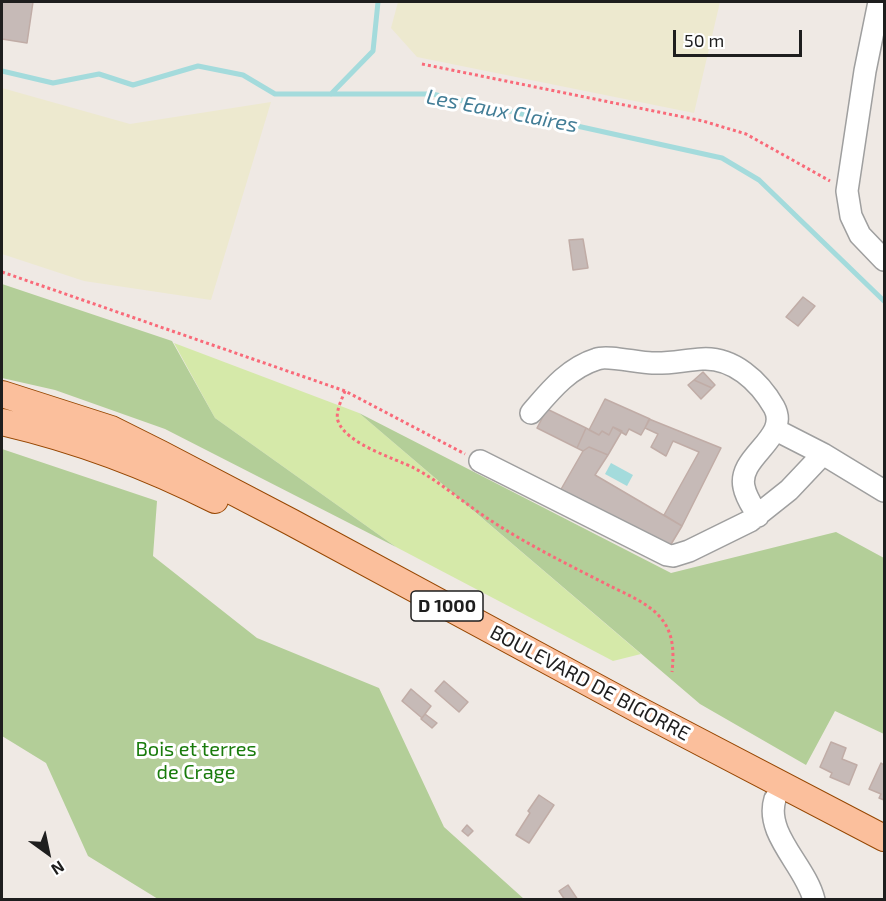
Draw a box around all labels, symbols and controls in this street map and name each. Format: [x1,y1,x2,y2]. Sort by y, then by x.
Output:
scale bar [676,18,805,56]
text: 50 m [684,29,724,51]
water label: Les Eaux Claires [424,84,580,138]
road number: D 1000 [411,591,483,621]
street label: BOULEVARD DE BIGORRE [486,620,694,746]
park label: Bois et terres de Crage [135,737,257,784]
north arrow [18,823,78,883]
text: N [48,857,68,880]

